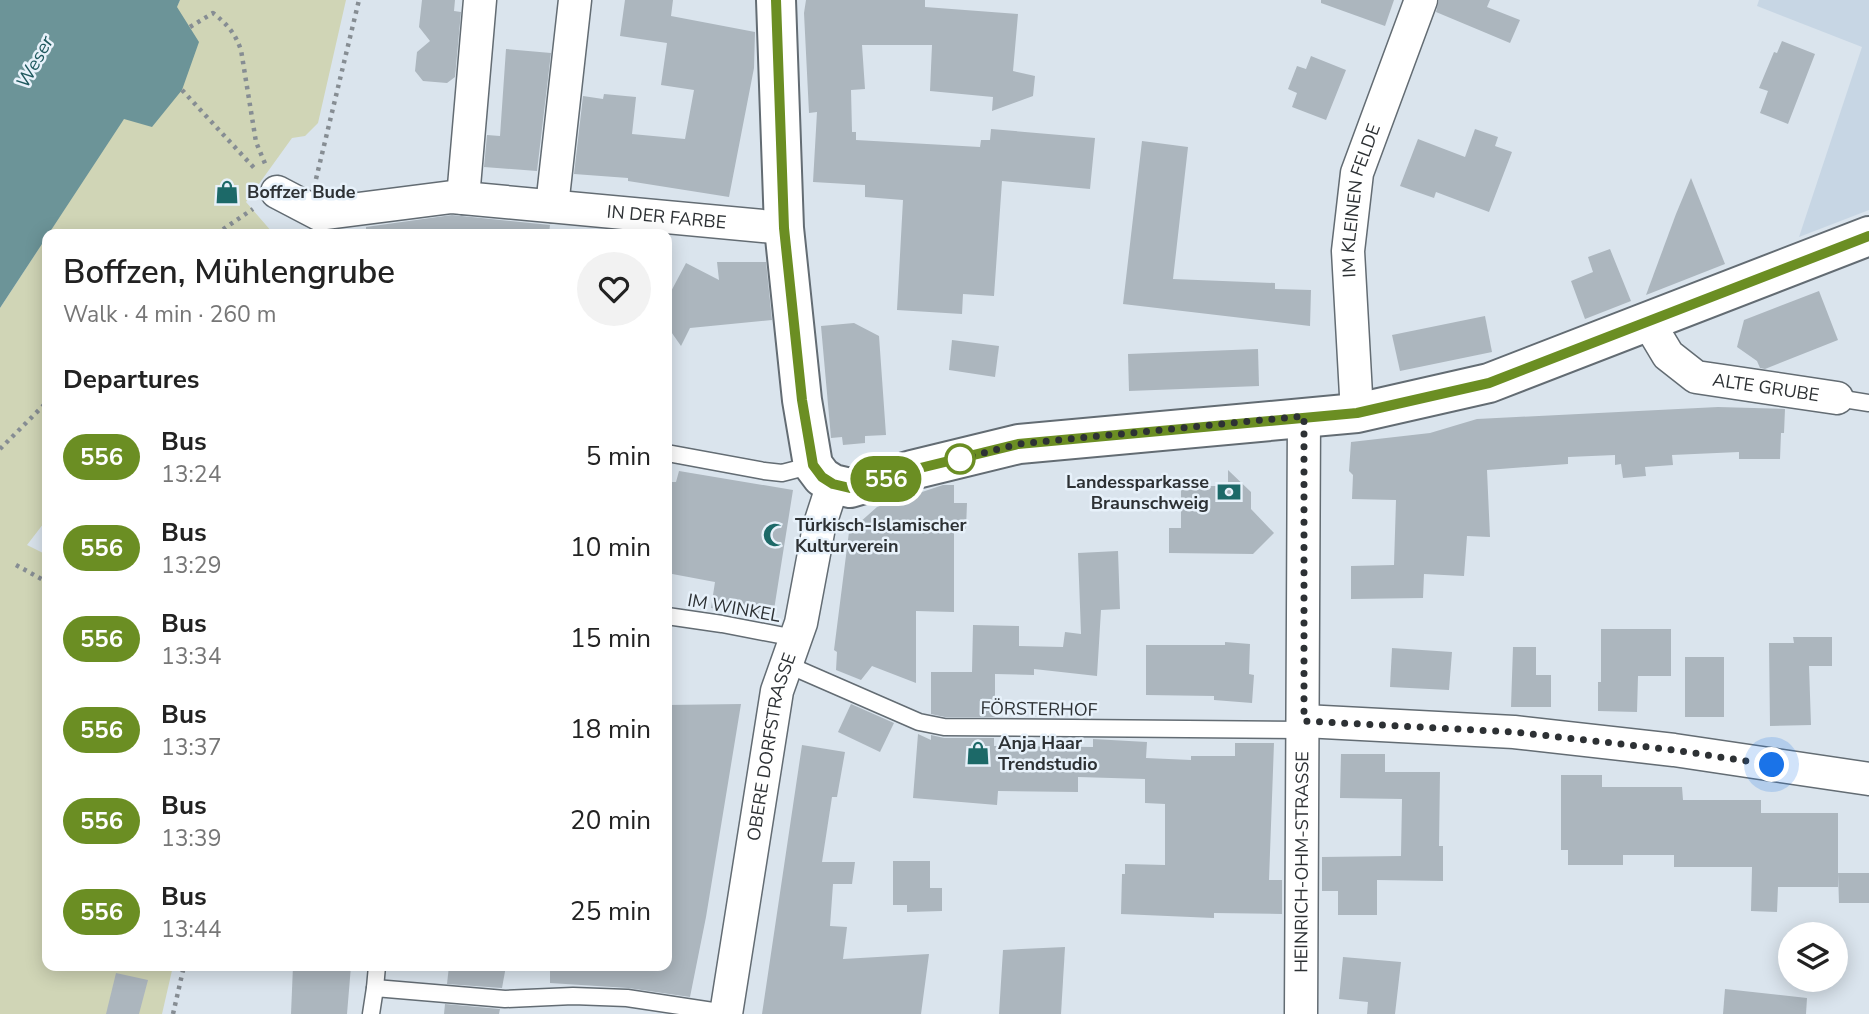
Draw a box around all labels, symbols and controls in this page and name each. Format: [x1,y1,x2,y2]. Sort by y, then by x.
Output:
water label: Weser [10,30,61,93]
street label: IM KLEINEN FELDE [1336,121,1386,278]
shop icon: Boffzer Bude [213,178,241,206]
place label: Boffzer Bude [247,180,356,204]
street label: IN DER FARBE [606,200,727,235]
text: Boffzen, Mühlengrube [63,250,395,295]
button: heart [577,252,651,326]
text: Walk · 4 min · 260 m [63,299,276,330]
text: Departures [63,362,199,397]
street label: ALTE GRUBE [1711,368,1821,407]
text: Bus [161,424,207,459]
text: 5 min [586,439,651,474]
text: 556 [80,441,123,473]
unlabelled marker [945,444,975,474]
line badge: 556 [846,456,926,502]
text: 13:24 [161,459,221,490]
text: 556 [864,463,908,495]
place label: Landessparkasse Braunschweig [1066,470,1209,515]
bank icon: Landessparkasse Braunschweig [1215,478,1243,506]
place label: Türkisch-Islamischer Kulturverein [795,513,967,558]
text: Bus [161,515,207,550]
mosque icon: Türkisch-Islamischer Kulturverein [761,521,789,549]
text: 10 min [570,530,651,565]
text: 556 [80,532,123,564]
text: 13:29 [161,550,221,581]
street label: IM WINKEL [686,588,783,628]
text: Bus [161,606,207,641]
text: 15 min [570,621,651,656]
text: 556 [80,623,123,655]
text: 13:34 [161,641,221,672]
street label: OBERE DORFSTRASSE [741,650,802,843]
street label: FÖRSTERHOF [980,696,1098,722]
text: Bus [161,697,207,732]
text: 18 min [570,712,651,747]
text: 556 [80,714,123,746]
place label: Anja Haar Trendstudio [998,731,1098,776]
text: 13:37 [161,732,221,763]
shop icon: Anja Haar Trendstudio [964,739,992,767]
your location [1754,747,1789,782]
street label: HEINRICH-OHM-STRASSE [1289,751,1314,973]
text: Bus [161,788,207,823]
text: 20 min [570,803,651,838]
text: 556 [80,805,123,837]
text: 13:39 [161,823,221,854]
text: Bus [161,879,207,914]
text: 25 min [570,894,651,929]
text: 556 [80,896,123,928]
text: 13:44 [161,914,221,945]
map controls [1778,922,1848,992]
button: layers [1778,922,1848,992]

